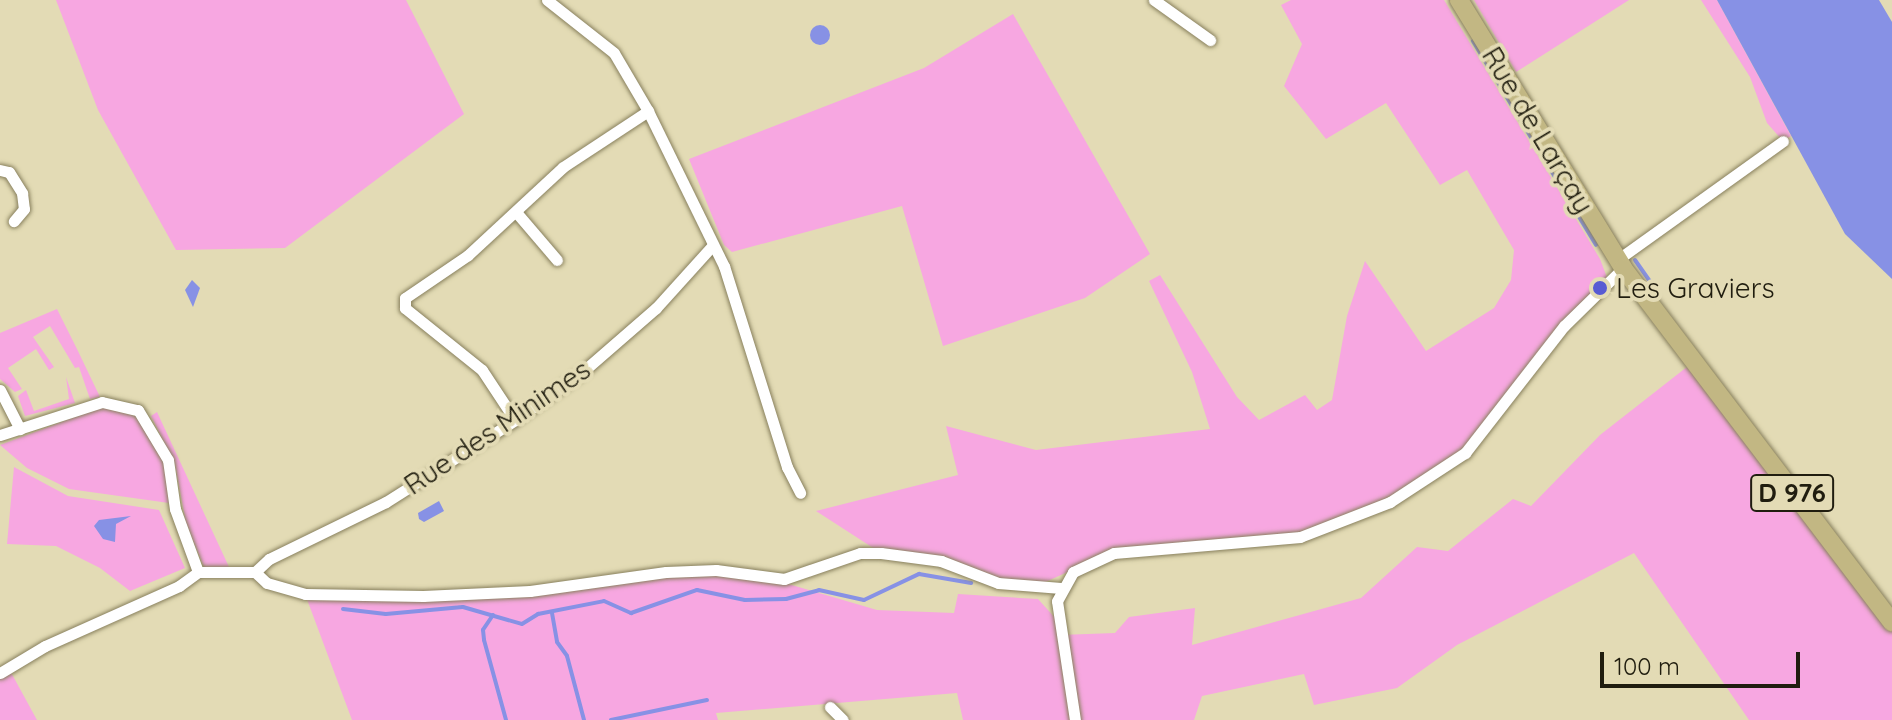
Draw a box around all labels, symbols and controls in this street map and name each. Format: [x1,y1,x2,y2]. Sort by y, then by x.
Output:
street label: Rue de Larçay [1475,41,1601,219]
place label: Les Graviers [1616,271,1775,305]
marker: Les Graviers [1591,279,1609,297]
street label: Rue des Minimes [398,352,596,502]
road number: D 976 [1750,471,1834,515]
scale bar [1604,636,1804,686]
text: 100 m [1614,651,1680,681]

